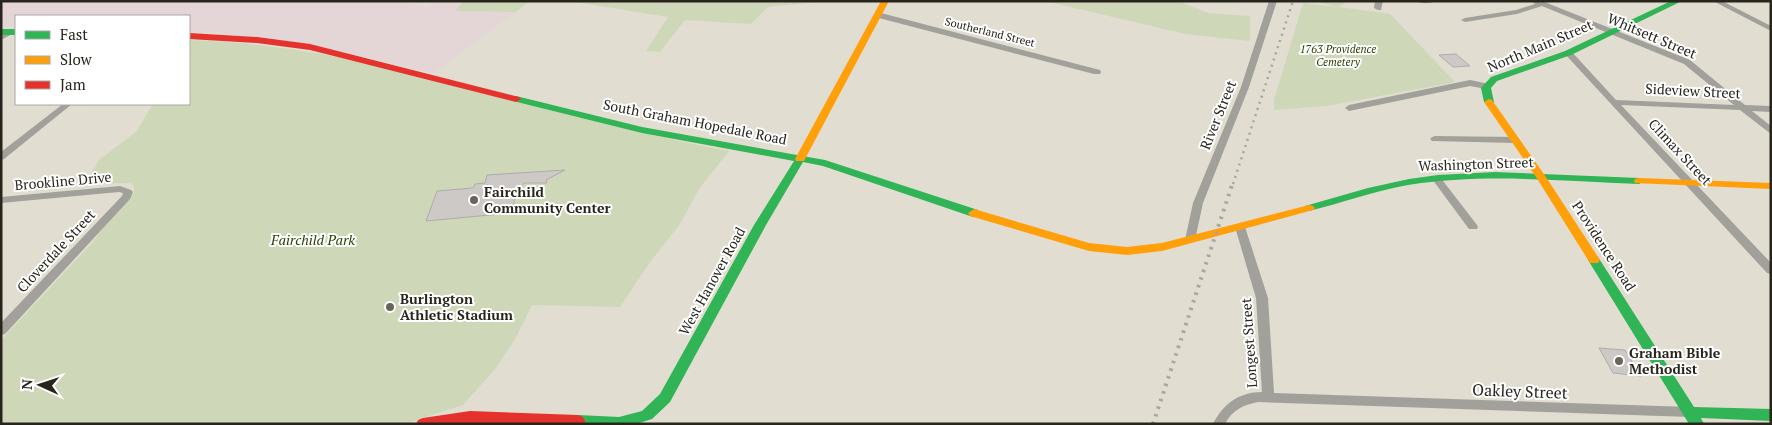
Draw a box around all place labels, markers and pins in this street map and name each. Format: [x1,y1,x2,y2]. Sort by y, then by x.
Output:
place label: Fairchild Community Center [484,182,611,217]
marker: Fairchild Community Center [468,194,480,206]
place label: Burlington Athletic Stadium [400,289,513,324]
marker: Burlington Athletic Stadium [384,301,396,313]
place label: Graham Bible Methodist [1629,343,1721,378]
marker: Graham Bible Methodist [1613,355,1625,367]

